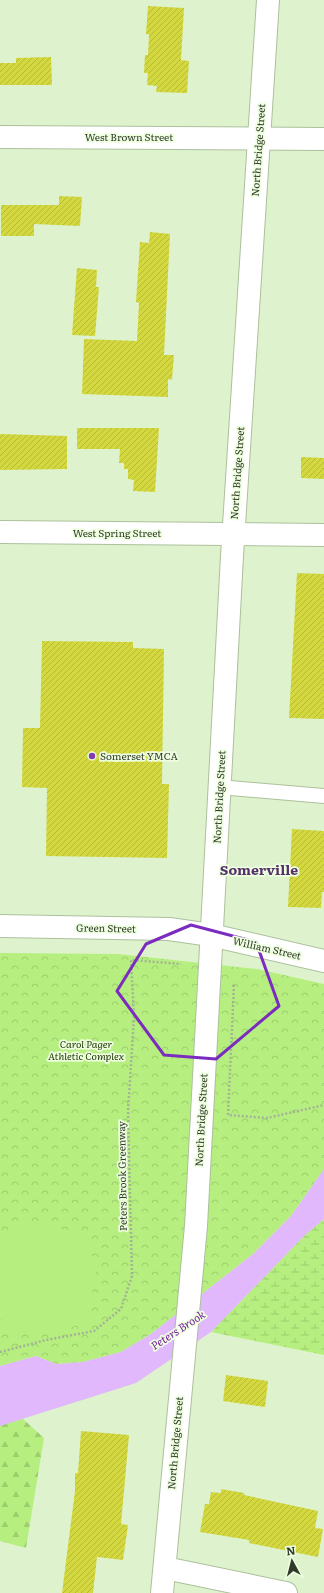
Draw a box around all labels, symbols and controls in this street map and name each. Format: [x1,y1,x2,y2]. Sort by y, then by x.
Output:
street label: North Bridge Street [247,103,268,197]
street label: West Brown Street [85,129,173,144]
street label: North Bridge Street [226,426,247,520]
street label: West Spring Street [73,525,161,540]
place label: Somerset YMCA [100,748,179,763]
street label: North Bridge Street [209,750,228,844]
marker: Somerset YMCA [87,751,97,761]
district label: Somerville [220,859,298,879]
street label: Green Street [76,919,136,936]
street label: William Street [231,932,303,963]
park label: Carol Pager Athletic Complex [48,1036,125,1063]
street label: North Bridge Street [191,1073,210,1167]
street label: Peters Brook Greenway [113,1121,130,1231]
water label: Peters Brook [147,1306,208,1353]
street label: North Bridge Street [163,1396,186,1490]
north arrow [272,1541,312,1581]
text: N [285,1542,296,1559]

